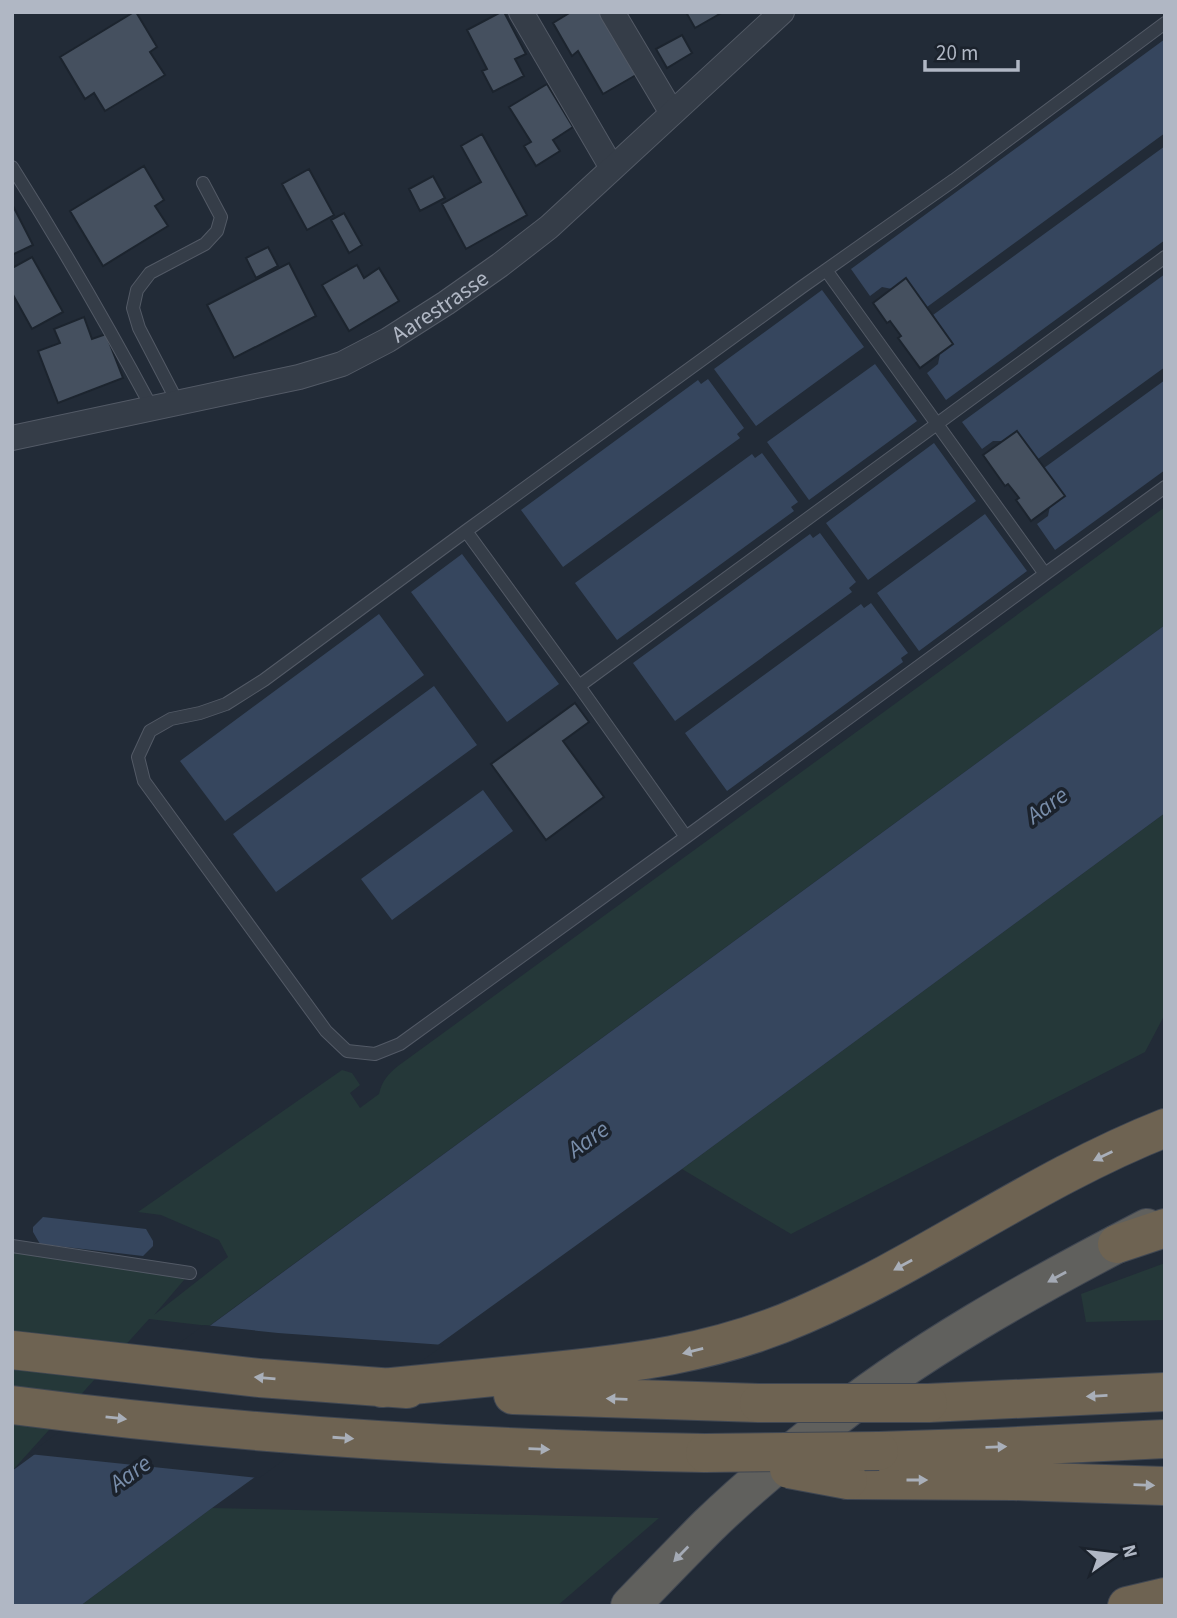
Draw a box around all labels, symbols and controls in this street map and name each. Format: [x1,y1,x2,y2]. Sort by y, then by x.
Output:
scale bar [925,28,1018,72]
text: 20 m [936,38,978,68]
street label: Aarestrasse [385,262,495,351]
water label: Aare [1017,778,1076,834]
water label: Aare [558,1112,617,1168]
one-way arrow [1093,1150,1113,1162]
one-way arrow [893,1259,913,1271]
one-way arrow [1047,1270,1067,1282]
one-way arrow [682,1346,704,1357]
one-way arrow [254,1372,276,1383]
one-way arrow [1085,1391,1107,1402]
one-way arrow [606,1393,628,1405]
one-way arrow [106,1412,128,1423]
one-way arrow [332,1433,354,1444]
one-way arrow [985,1442,1007,1453]
one-way arrow [528,1444,550,1455]
water label: Aare [100,1446,159,1502]
one-way arrow [906,1474,928,1486]
one-way arrow [1133,1480,1155,1491]
north arrow [1079,1520,1149,1590]
text: N [1114,1542,1144,1561]
one-way arrow [673,1545,690,1561]

